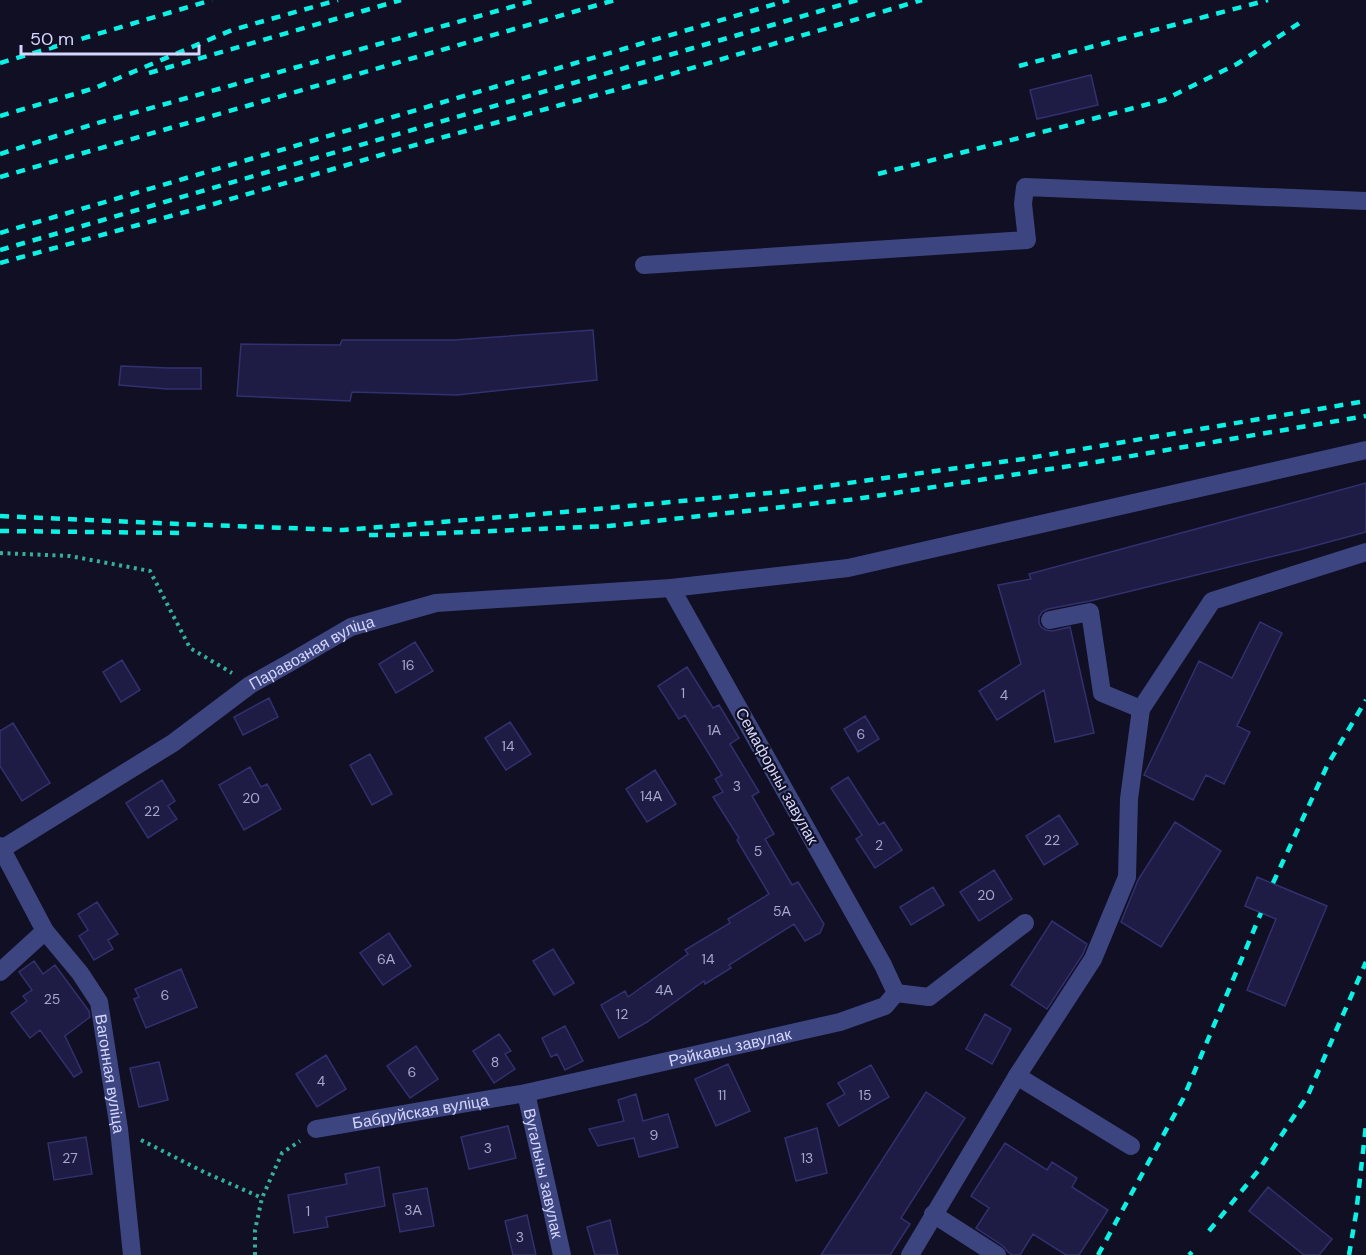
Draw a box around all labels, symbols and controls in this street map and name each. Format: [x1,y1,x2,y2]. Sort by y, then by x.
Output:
scale bar [21,18,200,56]
text: 50 m [30,27,74,51]
street label: Паравозная вуліца [245,610,377,694]
house number: 16 [401,656,415,674]
house number: 1 [681,684,685,702]
house number: 4 [1000,686,1009,704]
street label: Семафорны завулак [731,704,824,849]
house number: 1А [707,721,722,739]
house number: 6 [857,725,865,743]
house number: 14 [502,737,515,755]
house number: 3 [733,777,741,795]
house number: 14А [640,787,663,805]
house number: 20 [242,789,260,807]
house number: 22 [144,802,160,820]
house number: 22 [1044,831,1060,849]
house number: 2 [875,836,883,854]
house number: 5 [754,842,762,860]
house number: 20 [977,886,995,904]
house number: 5А [773,902,792,920]
house number: 6А [377,950,396,968]
house number: 14 [702,950,715,968]
house number: 4А [655,981,674,999]
house number: 6 [161,986,169,1004]
house number: 25 [44,990,60,1008]
house number: 12 [616,1005,628,1023]
street label: Вагонная вуліца [91,1013,130,1135]
street label: Рэйкавы завулак [666,1023,794,1071]
house number: 8 [491,1053,499,1071]
house number: 6 [408,1063,416,1081]
house number: 4 [317,1072,326,1090]
house number: 11 [718,1086,726,1104]
house number: 15 [859,1086,871,1104]
street label: Бабруйская вуліца [351,1089,490,1133]
street label: Вугальны завулак [519,1106,569,1241]
house number: 9 [650,1126,659,1144]
house number: 3 [484,1139,492,1157]
house number: 27 [62,1149,78,1167]
house number: 13 [801,1149,813,1167]
house number: 3А [404,1201,422,1219]
house number: 1 [306,1202,310,1220]
house number: 3 [516,1228,524,1246]

